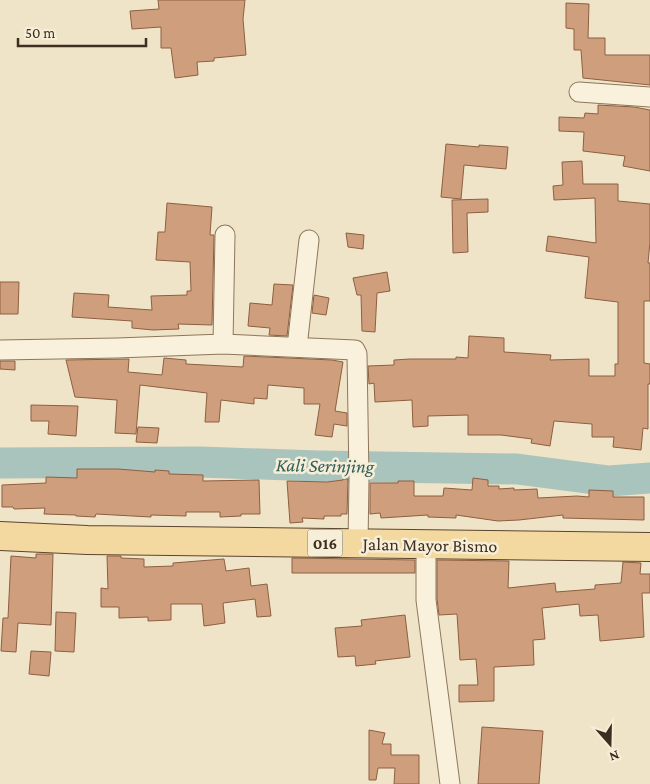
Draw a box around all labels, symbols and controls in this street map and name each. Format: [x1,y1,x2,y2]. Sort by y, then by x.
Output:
scale bar [18,15,145,47]
text: 50 m [25,25,55,41]
water label: Kali Serinjing [276,454,375,478]
road number: 016 [308,530,342,556]
street label: Jalan Mayor Bismo [360,534,498,556]
north arrow [585,719,635,769]
text: N [607,747,622,766]

